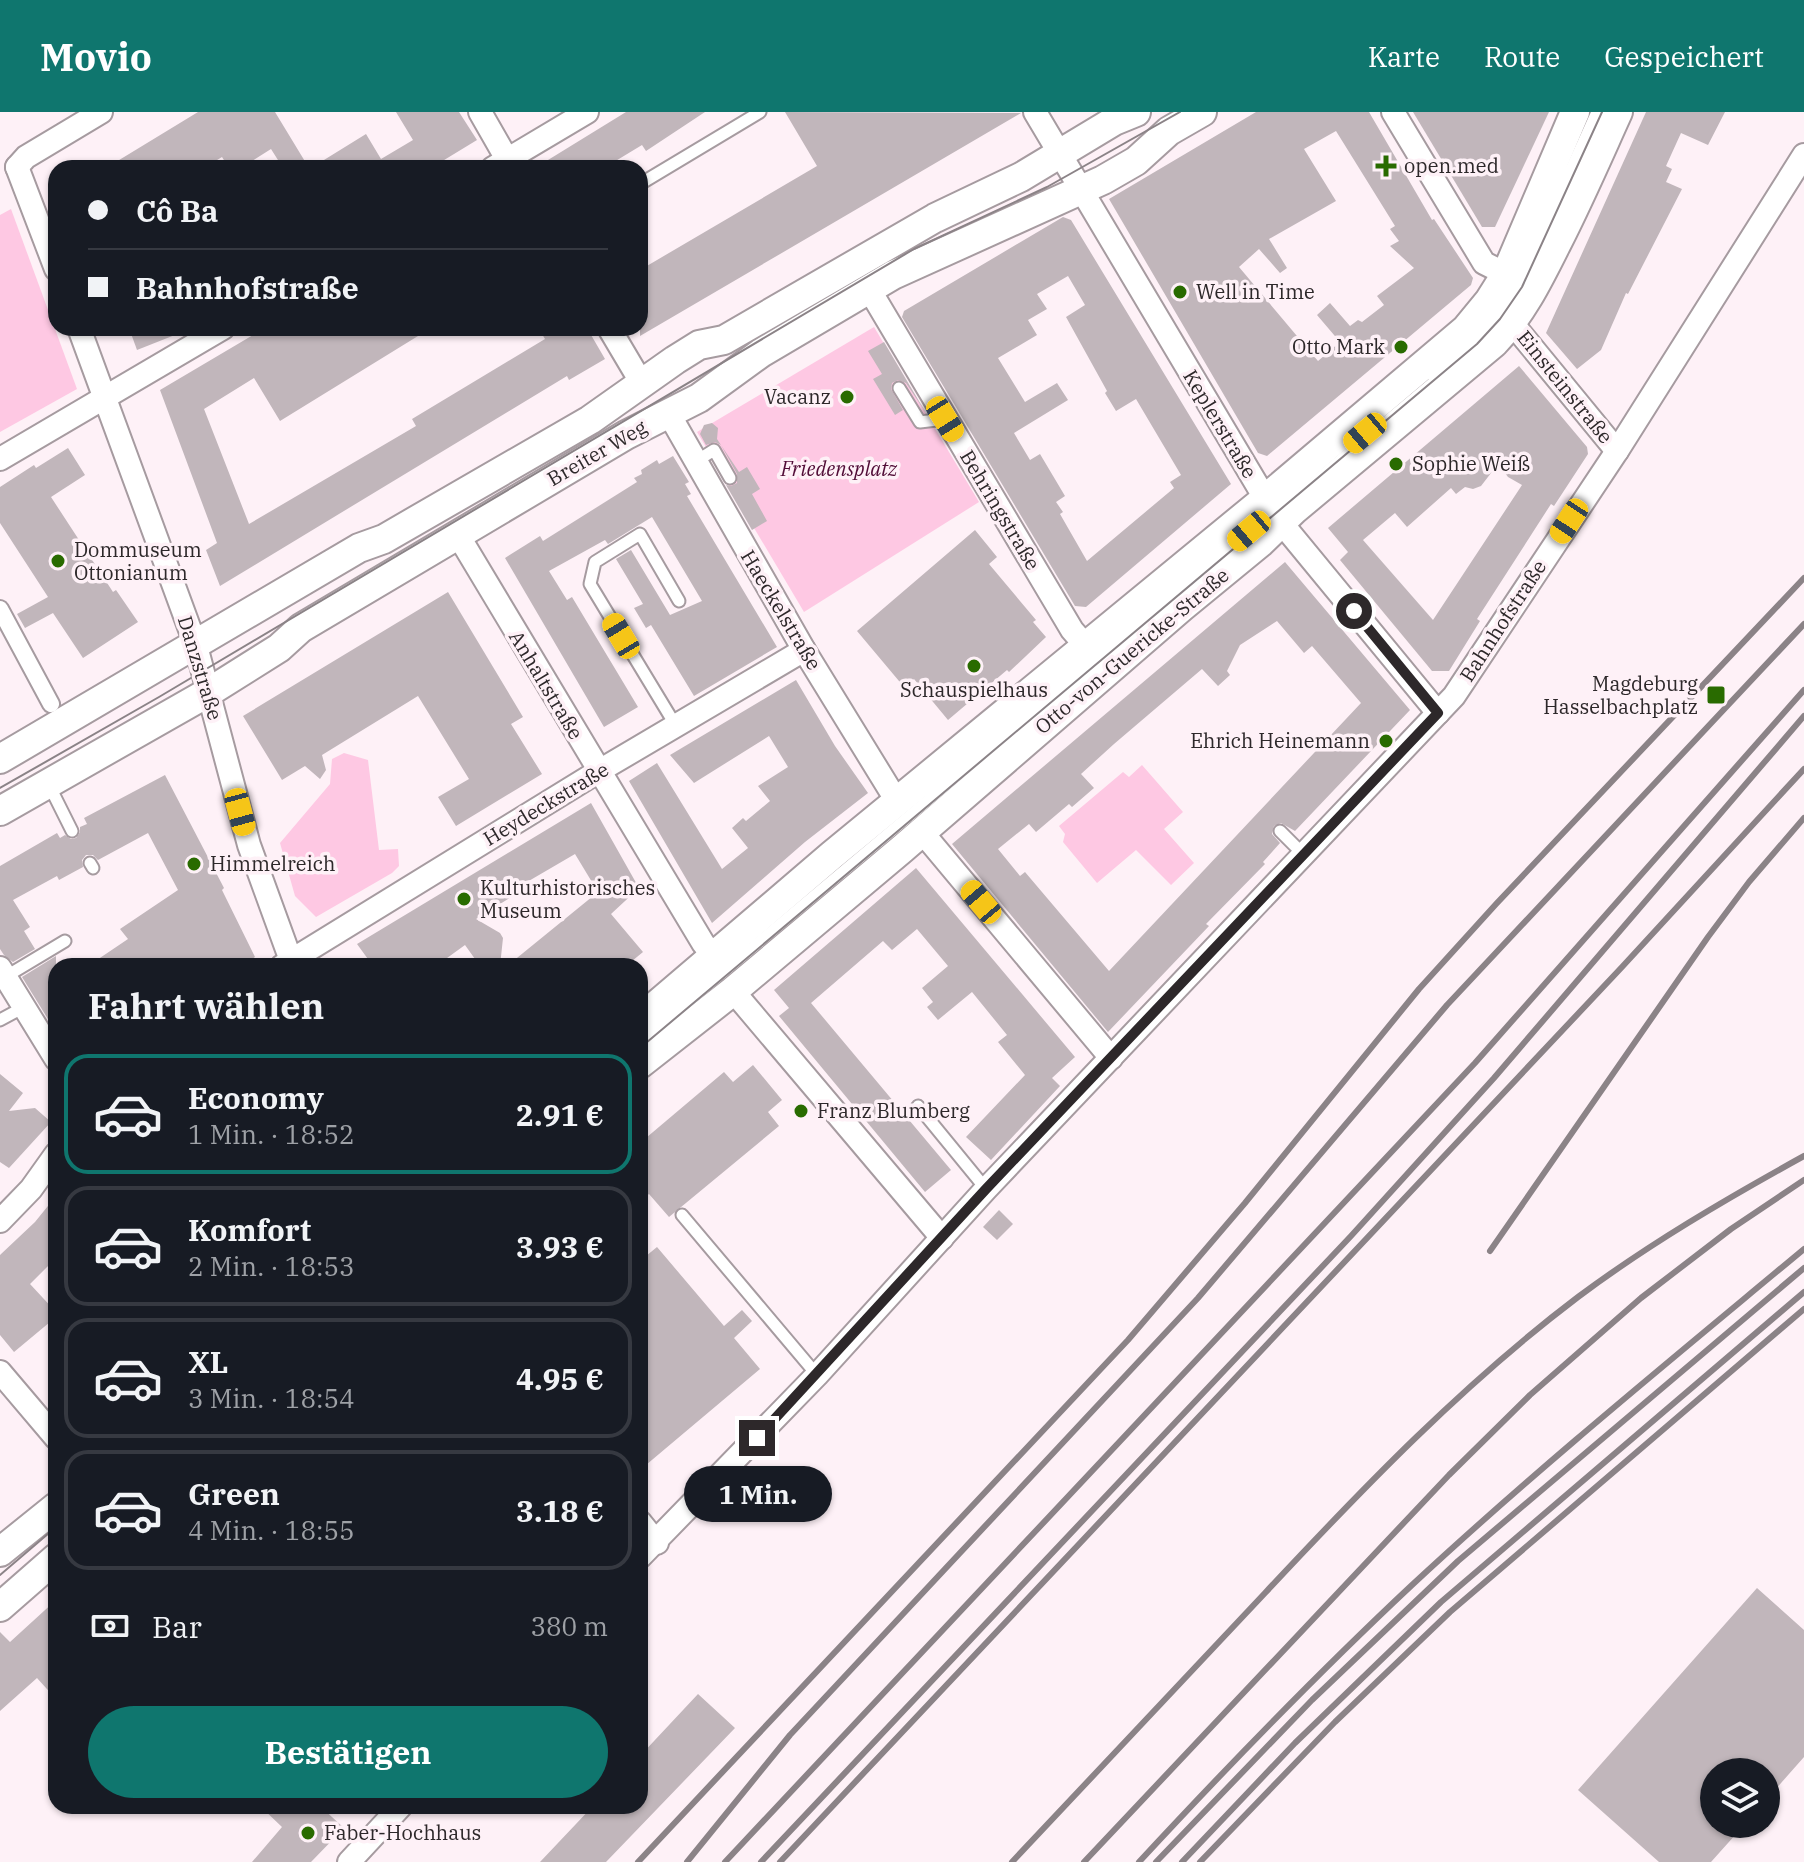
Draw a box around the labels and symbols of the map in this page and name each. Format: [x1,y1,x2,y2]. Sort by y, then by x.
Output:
place label: open.med [1404,152,1499,179]
marker: open.med [1375,155,1397,177]
place label: Well in Time [1196,278,1315,305]
marker: Well in Time [1171,283,1189,301]
street label: Einsteinstraße [1511,324,1619,449]
place label: Otto Mark [1292,333,1385,360]
marker: Otto Mark [1392,338,1410,356]
street label: Keplerstraße [1177,364,1263,483]
place label: Vacanz [764,383,831,410]
marker: Vacanz [838,388,856,406]
car [922,392,968,446]
car [1339,408,1391,458]
street label: Breiter Weg [542,413,652,492]
street label: Behringstraße [954,445,1047,575]
place label: Sophie Weiß [1412,450,1530,477]
park label: Friedensplatz [780,455,898,482]
marker: Sophie Weiß [1387,455,1405,473]
car [1546,494,1592,548]
car [1223,506,1275,556]
place label: Dommuseum Ottonianum [74,536,202,586]
street label: Haeckelstraße [735,545,828,675]
marker: Dommuseum Ottonianum [49,552,67,570]
street label: Bahnhofstraße [1453,555,1552,687]
street label: Otto-von-Guericke-Straße [1029,561,1234,740]
route start [1336,593,1372,629]
car [598,609,644,663]
street label: Danzstraße [172,612,229,723]
street label: Anhaltstraße [503,625,590,744]
marker: Schauspielhaus [965,657,983,675]
place label: Magdeburg Hasselbachplatz [1543,670,1698,720]
place label: Schauspielhaus [900,676,1048,703]
marker: Magdeburg Hasselbachplatz [1705,684,1727,706]
place label: Ehrich Heinemann [1190,727,1370,754]
marker: Ehrich Heinemann [1377,732,1395,750]
street label: Heydeckstraße [478,755,613,852]
car [222,786,258,838]
place label: Himmelreich [210,850,336,877]
marker: Himmelreich [185,855,203,873]
place label: Kulturhistorisches Museum [480,874,655,924]
car [956,876,1006,928]
marker: Kulturhistorisches Museum [455,890,473,908]
place label: Franz Blumberg [817,1097,970,1124]
marker: Franz Blumberg [792,1102,810,1120]
route end [739,1420,775,1456]
callout: 1 Min. [683,1466,831,1522]
place label: Faber-Hochhaus [324,1819,481,1846]
marker: Faber-Hochhaus [299,1824,317,1842]

